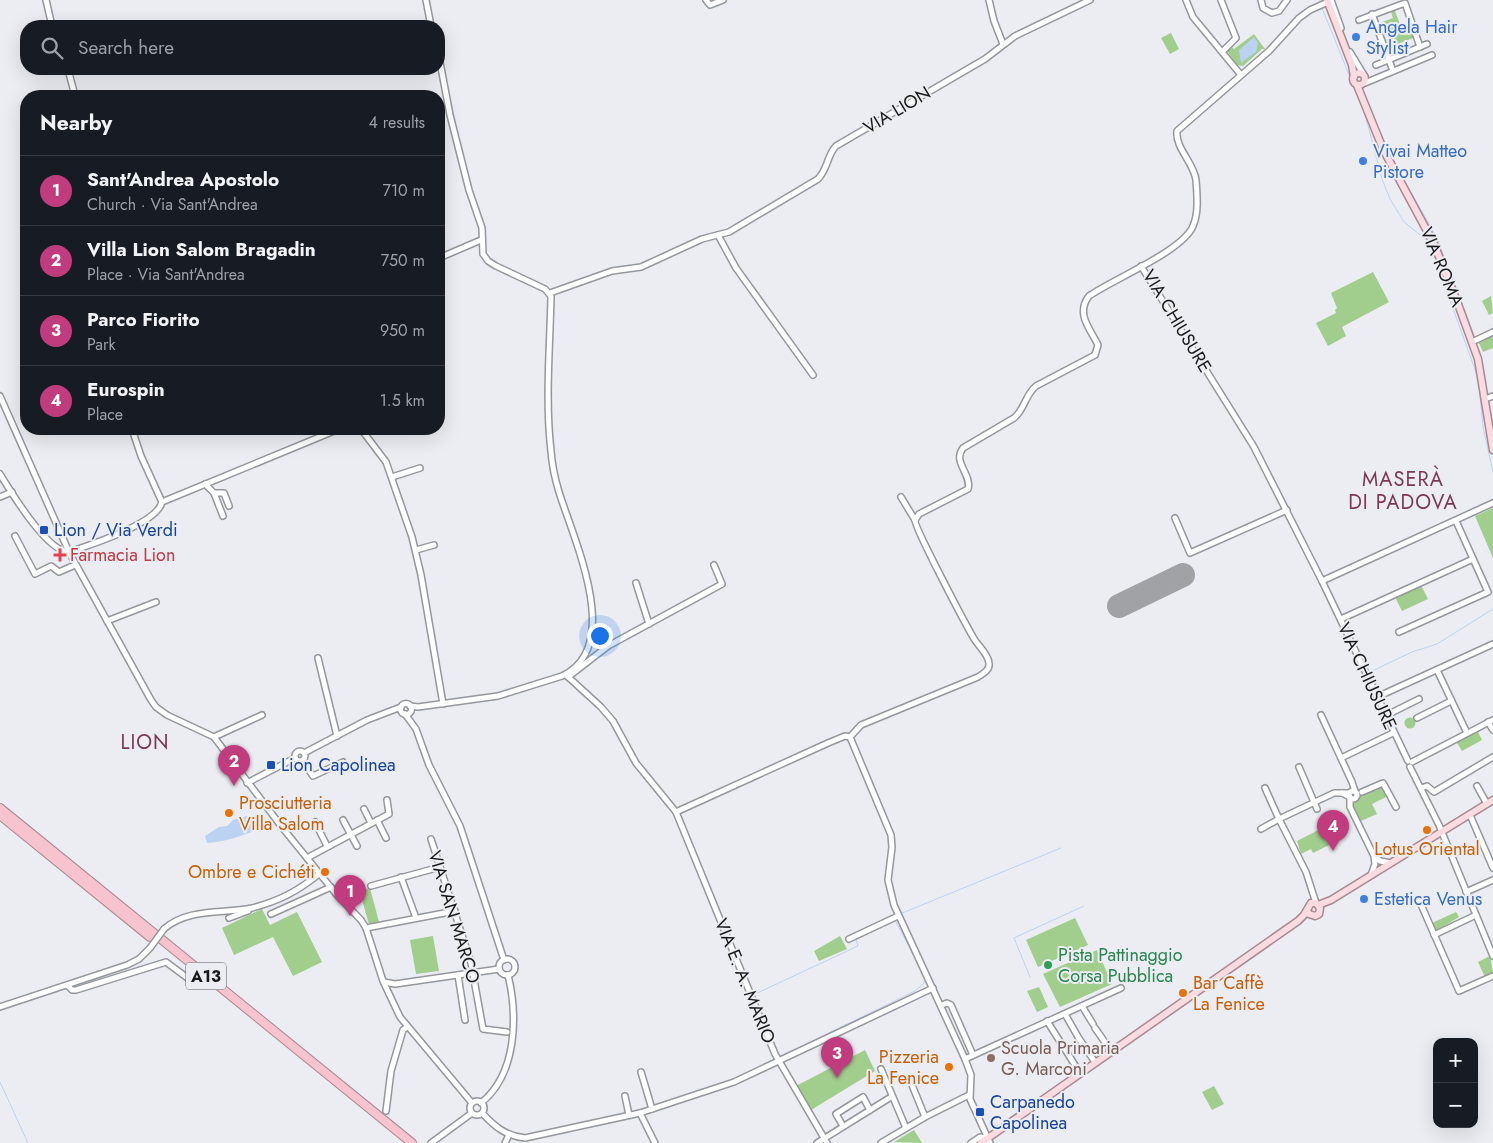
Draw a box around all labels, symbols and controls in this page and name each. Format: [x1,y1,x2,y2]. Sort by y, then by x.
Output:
place label: Angela Hair Stylist [1366,14,1458,61]
search box [20,20,445,75]
marker: Angela Hair Stylist [1350,31,1362,43]
icon: search [38,34,66,62]
text: Search here [78,34,174,61]
street label: VIA LION [858,80,936,140]
text: Nearby [40,108,112,138]
text: 4 results [369,111,425,134]
place label: Vivai Matteo Pistore [1373,138,1467,185]
marker: Vivai Matteo Pistore [1357,155,1369,167]
text: Sant'Andrea Apostolo [87,166,279,193]
text: 1 [52,179,60,202]
text: 710 m [383,179,425,202]
text: Church · Via Sant'Andrea [87,193,258,216]
street label: VIA ROMA [1414,223,1470,311]
text: Villa Lion Salom Bragadin [87,236,316,263]
text: 2 [51,249,61,272]
text: 750 m [381,249,425,272]
text: Place · Via Sant'Andrea [87,263,245,286]
street label: VIA CHIUSURE [1136,265,1218,377]
text: Parco Fiorito [87,306,200,333]
text: 3 [51,319,61,342]
text: 950 m [380,319,425,342]
text: Park [87,333,116,356]
text: Eurospin [87,376,165,403]
text: 4 [50,389,62,412]
text: 1.5 km [380,389,425,412]
text: Place [87,403,123,426]
district label: MASERÀ DI PADOVA [1348,465,1458,517]
place label: Lion / Via Verdi [54,517,178,543]
marker: Lion / Via Verdi [38,524,50,536]
place label: Farmacia Lion [70,542,175,568]
marker: Farmacia Lion [54,549,66,561]
street label: VIA CHIUSURE [1331,618,1403,734]
your location [587,623,613,649]
district label: LION [120,728,170,757]
pin: 2 [218,745,250,786]
place label: Lion Capolinea [281,752,396,778]
marker: Lion Capolinea [265,759,277,771]
place label: Prosciutteria Villa Salom [239,790,332,837]
marker: Prosciutteria Villa Salom [223,807,235,819]
pin: 4 [1317,810,1349,851]
marker: Lotus Oriental [1421,824,1433,836]
place label: Lotus Oriental [1374,836,1480,862]
street label: VIA SAN MARCO [421,847,487,987]
place label: Ombre e Cichéti [188,859,315,885]
marker: Ombre e Cichéti [319,866,331,878]
pin: 1 [334,875,366,916]
place label: Estetica Venus [1374,886,1482,912]
marker: Estetica Venus [1358,893,1370,905]
street label: VIA E. A. MARIO [708,915,782,1047]
place label: Pista Pattinaggio Corsa Pubblica [1058,942,1183,989]
marker: Pista Pattinaggio Corsa Pubblica [1042,959,1054,971]
road number: A13 [186,962,226,989]
place label: Bar Caffè La Fenice [1193,970,1265,1017]
marker: Bar Caffè La Fenice [1177,987,1189,999]
place label: Scuola Primaria G. Marconi [1001,1035,1120,1082]
pin: 3 [821,1037,853,1078]
map controls [1433,1038,1478,1128]
button: + [1433,1038,1478,1083]
place label: Pizzeria La Fenice [867,1044,939,1091]
marker: Scuola Primaria G. Marconi [985,1052,997,1064]
marker: Pizzeria La Fenice [943,1061,955,1073]
button: − [1433,1083,1478,1128]
place label: Carpanedo Capolinea [990,1089,1075,1136]
marker: Carpanedo Capolinea [974,1106,986,1118]

